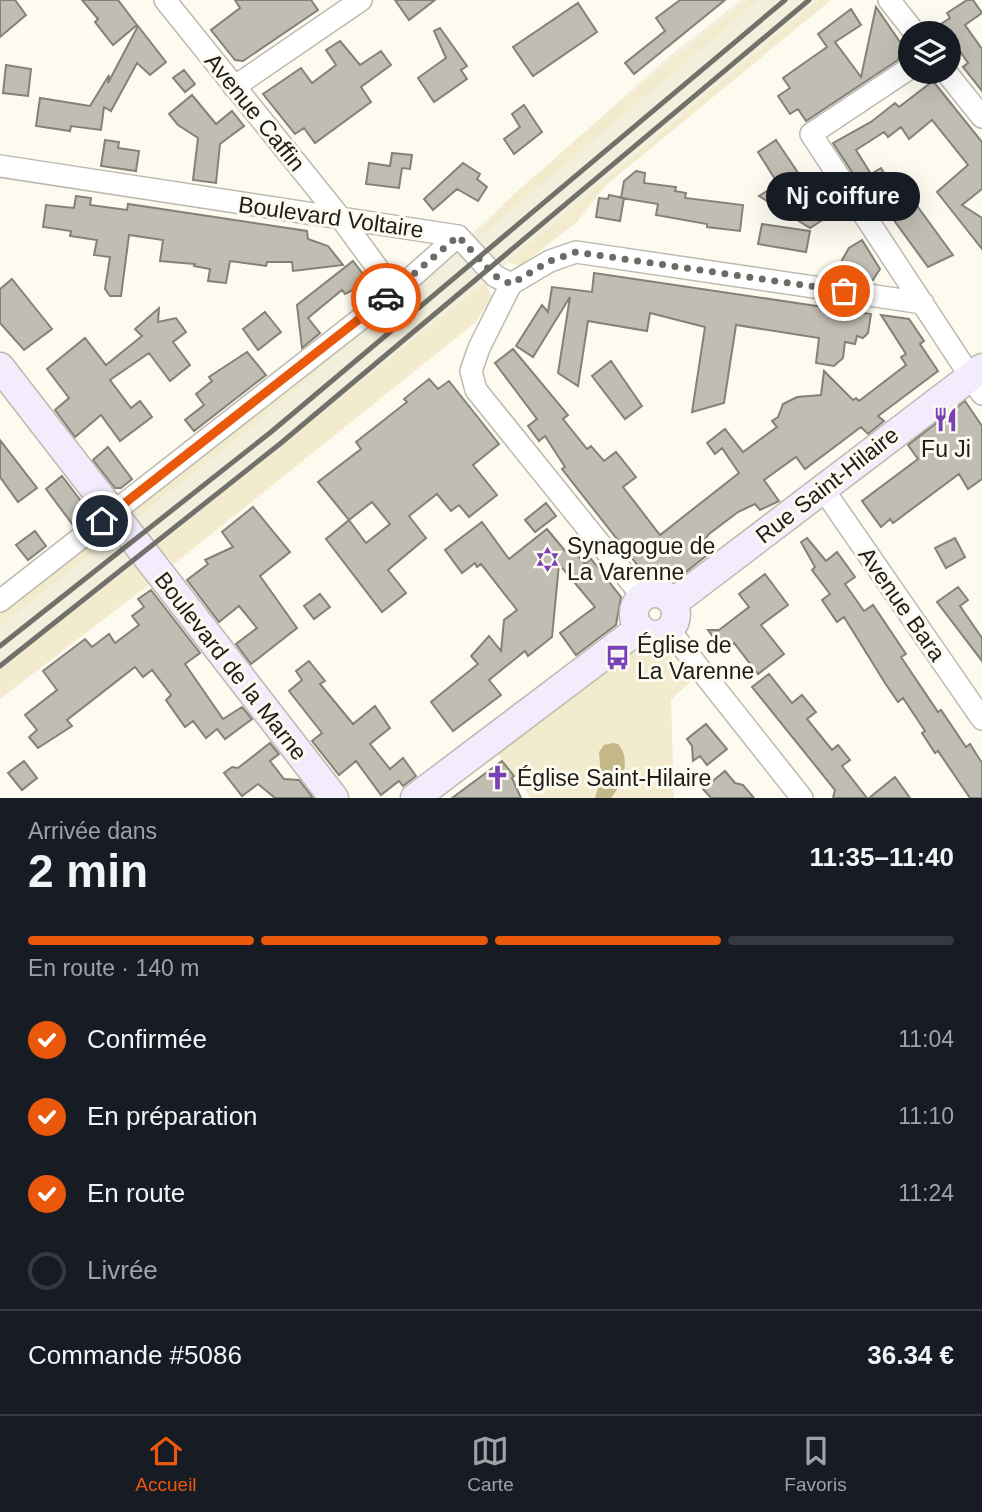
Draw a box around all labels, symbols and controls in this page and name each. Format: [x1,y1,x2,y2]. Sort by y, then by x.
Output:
map controls [898,21,961,84]
button: layers [898,21,961,84]
street label: Avenue Caffin [200,48,310,176]
callout: Nj coiffure [767,172,921,221]
text: Nj coiffure [786,183,900,209]
street label: Boulevard Voltaire [237,191,425,243]
pin [814,261,874,321]
courier [351,263,421,333]
icon: bag [825,272,863,310]
icon: car [367,279,405,317]
restaurant icon: Fu Ji [932,405,960,433]
street label: Rue Saint-Hilaire [750,421,904,549]
place label: Fu Ji [921,436,971,462]
pin [72,491,132,551]
icon: home [83,502,121,540]
place label: Synagogue de La Varenne [567,533,715,585]
street label: Avenue Bara [853,542,951,666]
synagogue icon: Synagogue de La Varenne [533,545,561,573]
street label: Boulevard de la Marne [150,567,312,765]
place label: Église de La Varenne [637,632,754,684]
bus stop icon: Église de La Varenne [603,644,631,672]
church icon: Église Saint-Hilaire [483,764,511,792]
place label: Église Saint-Hilaire [517,765,711,791]
text: Arrivée dans [28,818,157,844]
text: 11:35–11:40 [809,842,954,872]
text: 2 min [28,845,148,897]
text: En route · 140 m [28,955,199,981]
icon: check [28,1021,66,1059]
text: Confirmée [87,1024,207,1054]
text: 11:04 [898,1026,954,1052]
icon: check [28,1098,66,1136]
text: En préparation [87,1101,258,1131]
text: 11:10 [898,1103,954,1129]
icon: check [28,1175,66,1213]
text: En route [87,1178,185,1208]
text: 11:24 [898,1180,954,1206]
text: Livrée [87,1255,158,1285]
text: Commande #5086 [28,1340,242,1370]
text: 36.34 € [867,1340,954,1370]
tab: Accueil [135,1432,197,1496]
tab: Carte [467,1432,514,1496]
tab: Favoris [784,1432,847,1496]

